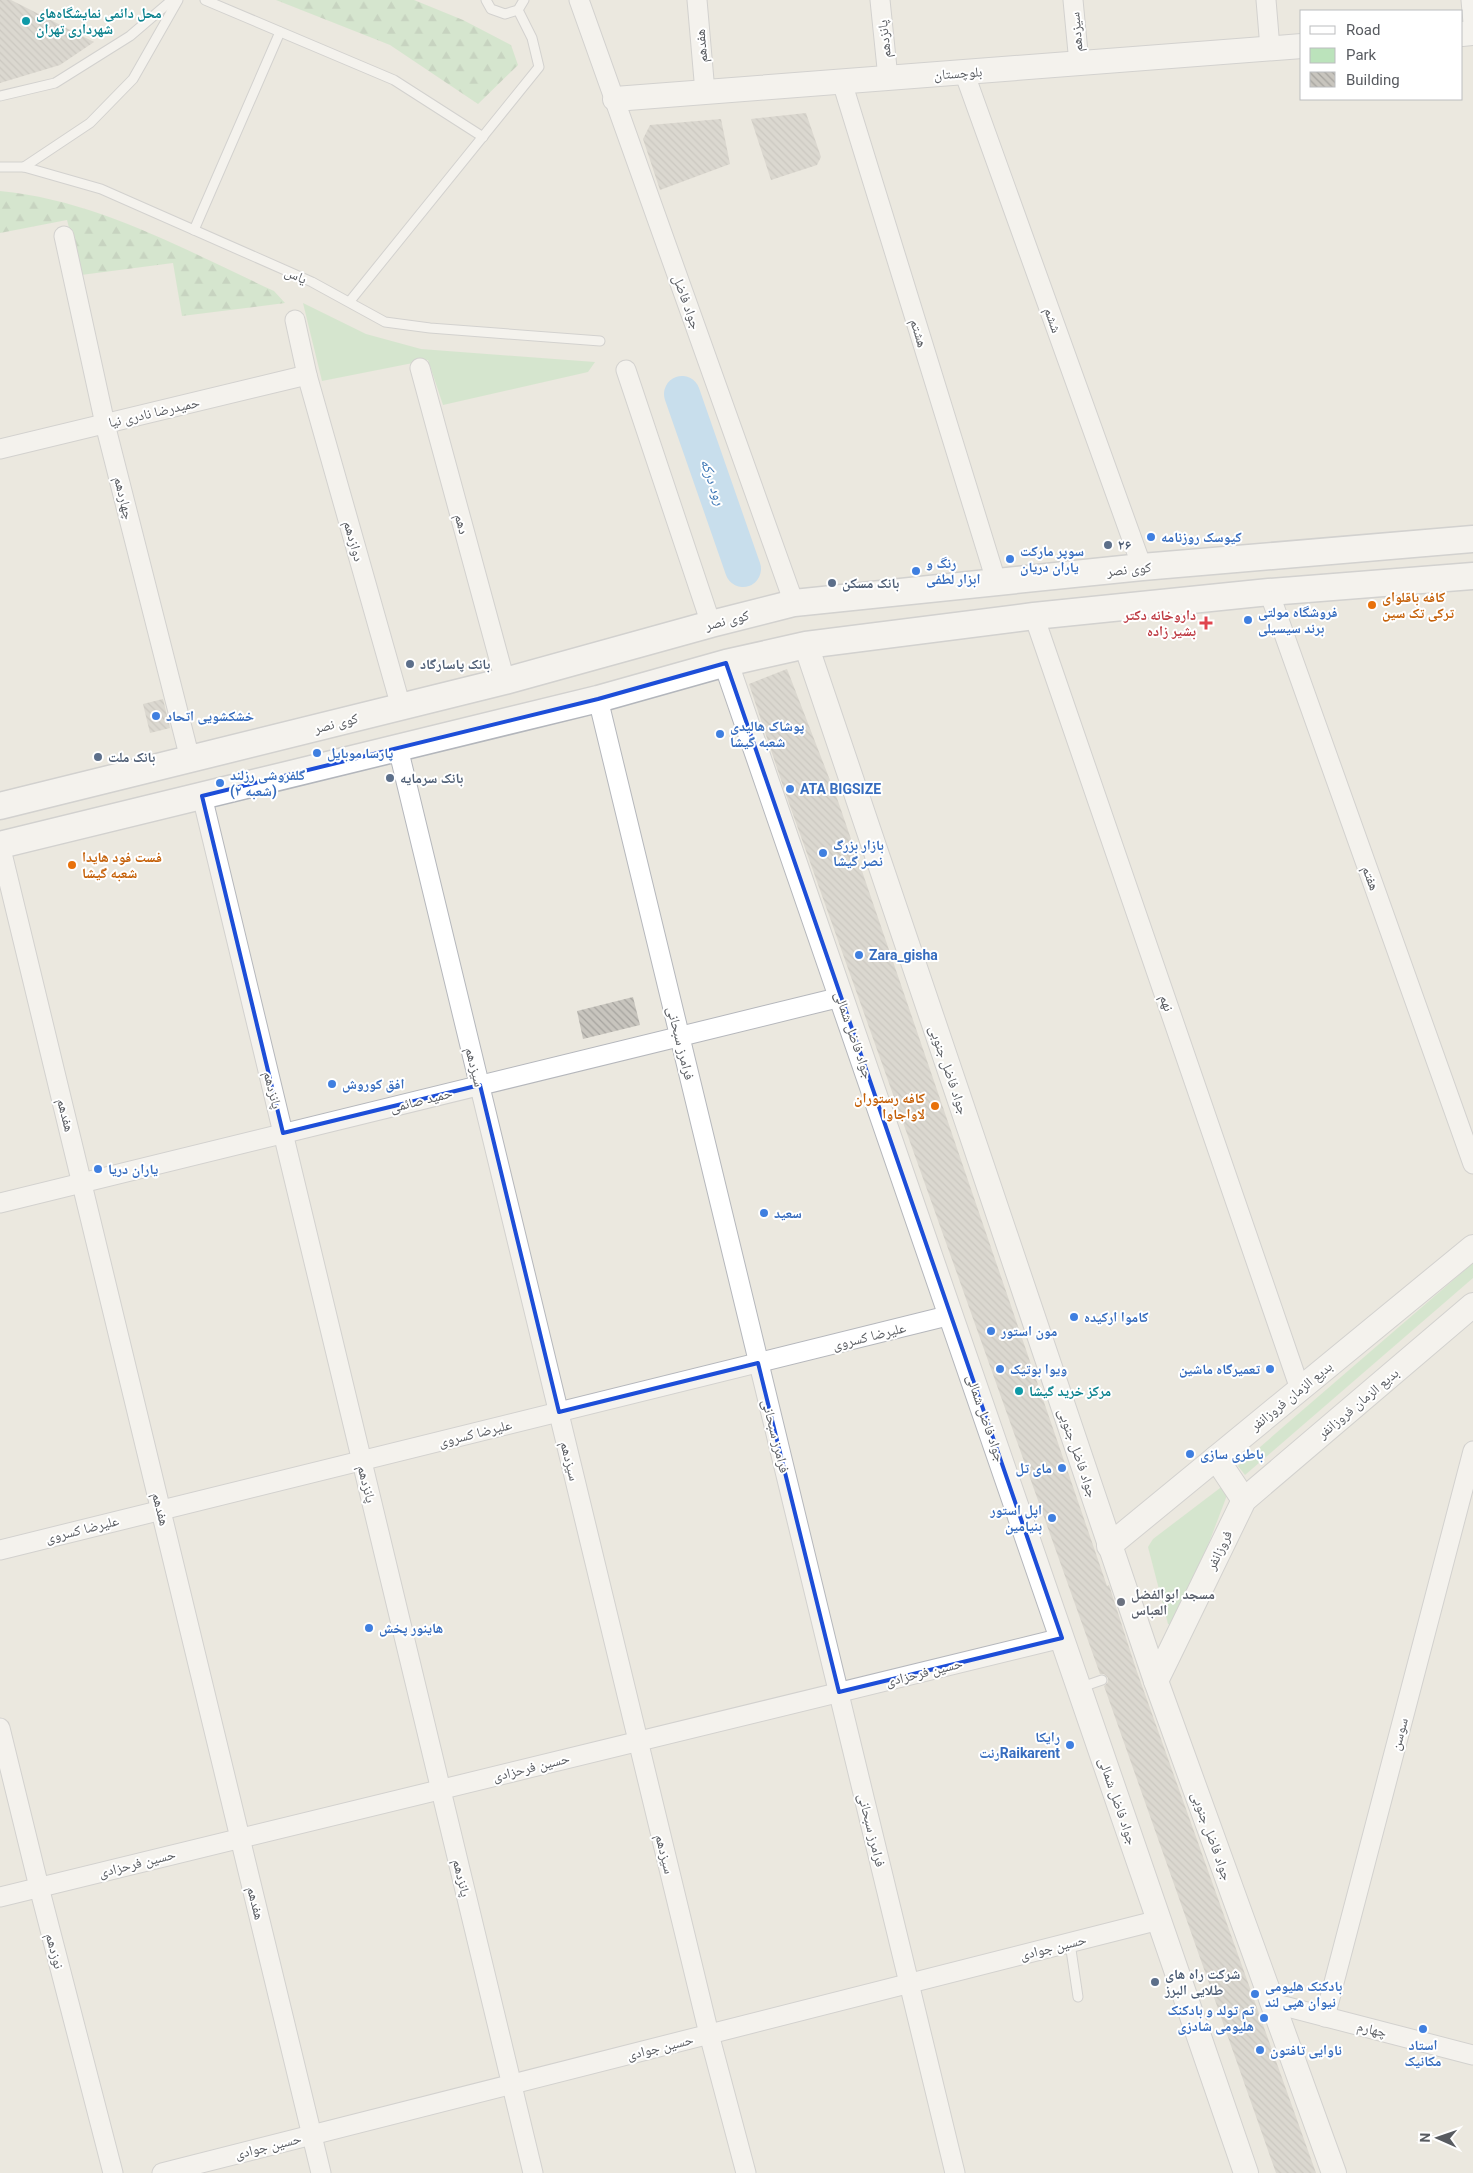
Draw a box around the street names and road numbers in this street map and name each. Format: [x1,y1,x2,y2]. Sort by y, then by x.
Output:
street label: سیزدهم [1066,11,1088,53]
street label: پانزدهم [874,19,896,59]
street label: هفدهم [692,28,712,63]
street label: بلوچستان [933,63,983,84]
street label: یاس [282,263,310,288]
street label: جواد فاضل [669,273,704,332]
street label: ششم [1039,305,1065,336]
street label: هشتم [905,317,931,350]
street label: حمیدرضا نادری نیا [107,394,201,431]
street label: چهاردهم [109,475,137,522]
street label: دهم [450,512,472,537]
street label: دوازدهم [339,519,367,564]
street label: کوی نصر [1105,559,1152,580]
street label: کوی نصر [702,607,751,634]
street label: کوی نصر [311,710,360,737]
street label: هفتم [1357,864,1383,893]
street label: جواد فاضل شمالی [831,989,876,1081]
street label: نهم [1155,993,1177,1014]
street label: فرامرز سبحانی [663,1004,698,1082]
street label: جواد فاضل جنوبی [925,1023,972,1117]
street label: سیزدهم [460,1046,488,1089]
street label: پانزدهم [259,1070,285,1111]
street label: حمید صائمی [388,1085,454,1116]
street label: هفدهم [52,1097,78,1134]
street label: علیرضا کسروی [831,1319,908,1354]
street label: بدیع‌ الزمان فروزانفر [1246,1358,1337,1436]
street label: بدیع الزمان فروزانفر [1314,1364,1403,1444]
street label: جواد فاضل شمالی [963,1372,1008,1464]
street label: فرامرز سبحانی [758,1397,793,1475]
street label: جواد فاضل جنوبی [1054,1406,1101,1500]
street label: علیرضا کسروی [437,1416,514,1451]
street label: سیزدهم [555,1440,583,1483]
street label: پانزدهم [353,1464,379,1505]
street label: هفدهم [147,1491,173,1528]
street label: علیرضا کسروی [44,1512,121,1547]
street label: فروزانفر [1202,1528,1236,1574]
street label: حسین فرحزادی [884,1655,964,1690]
street label: سوسن [1387,1716,1412,1752]
street label: حسین فرحزادی [491,1750,571,1785]
street label: جواد فاضل شمالی [1095,1755,1140,1847]
street label: جواد فاضل جنوبی [1188,1789,1235,1883]
street label: فرامرز سبحانی [854,1791,889,1869]
street label: سیزدهم [650,1833,678,1876]
street label: حسین فرحزادی [97,1846,177,1881]
street label: پانزدهم [448,1858,474,1899]
street label: هفدهم [242,1885,268,1922]
street label: نوزدهم [41,1931,67,1971]
street label: حسین جوادی [1018,1931,1088,1964]
street label: چهارم [1355,2018,1389,2042]
street label: حسین جوادی [625,2031,695,2064]
street label: حسین جوادی [233,2130,303,2163]

